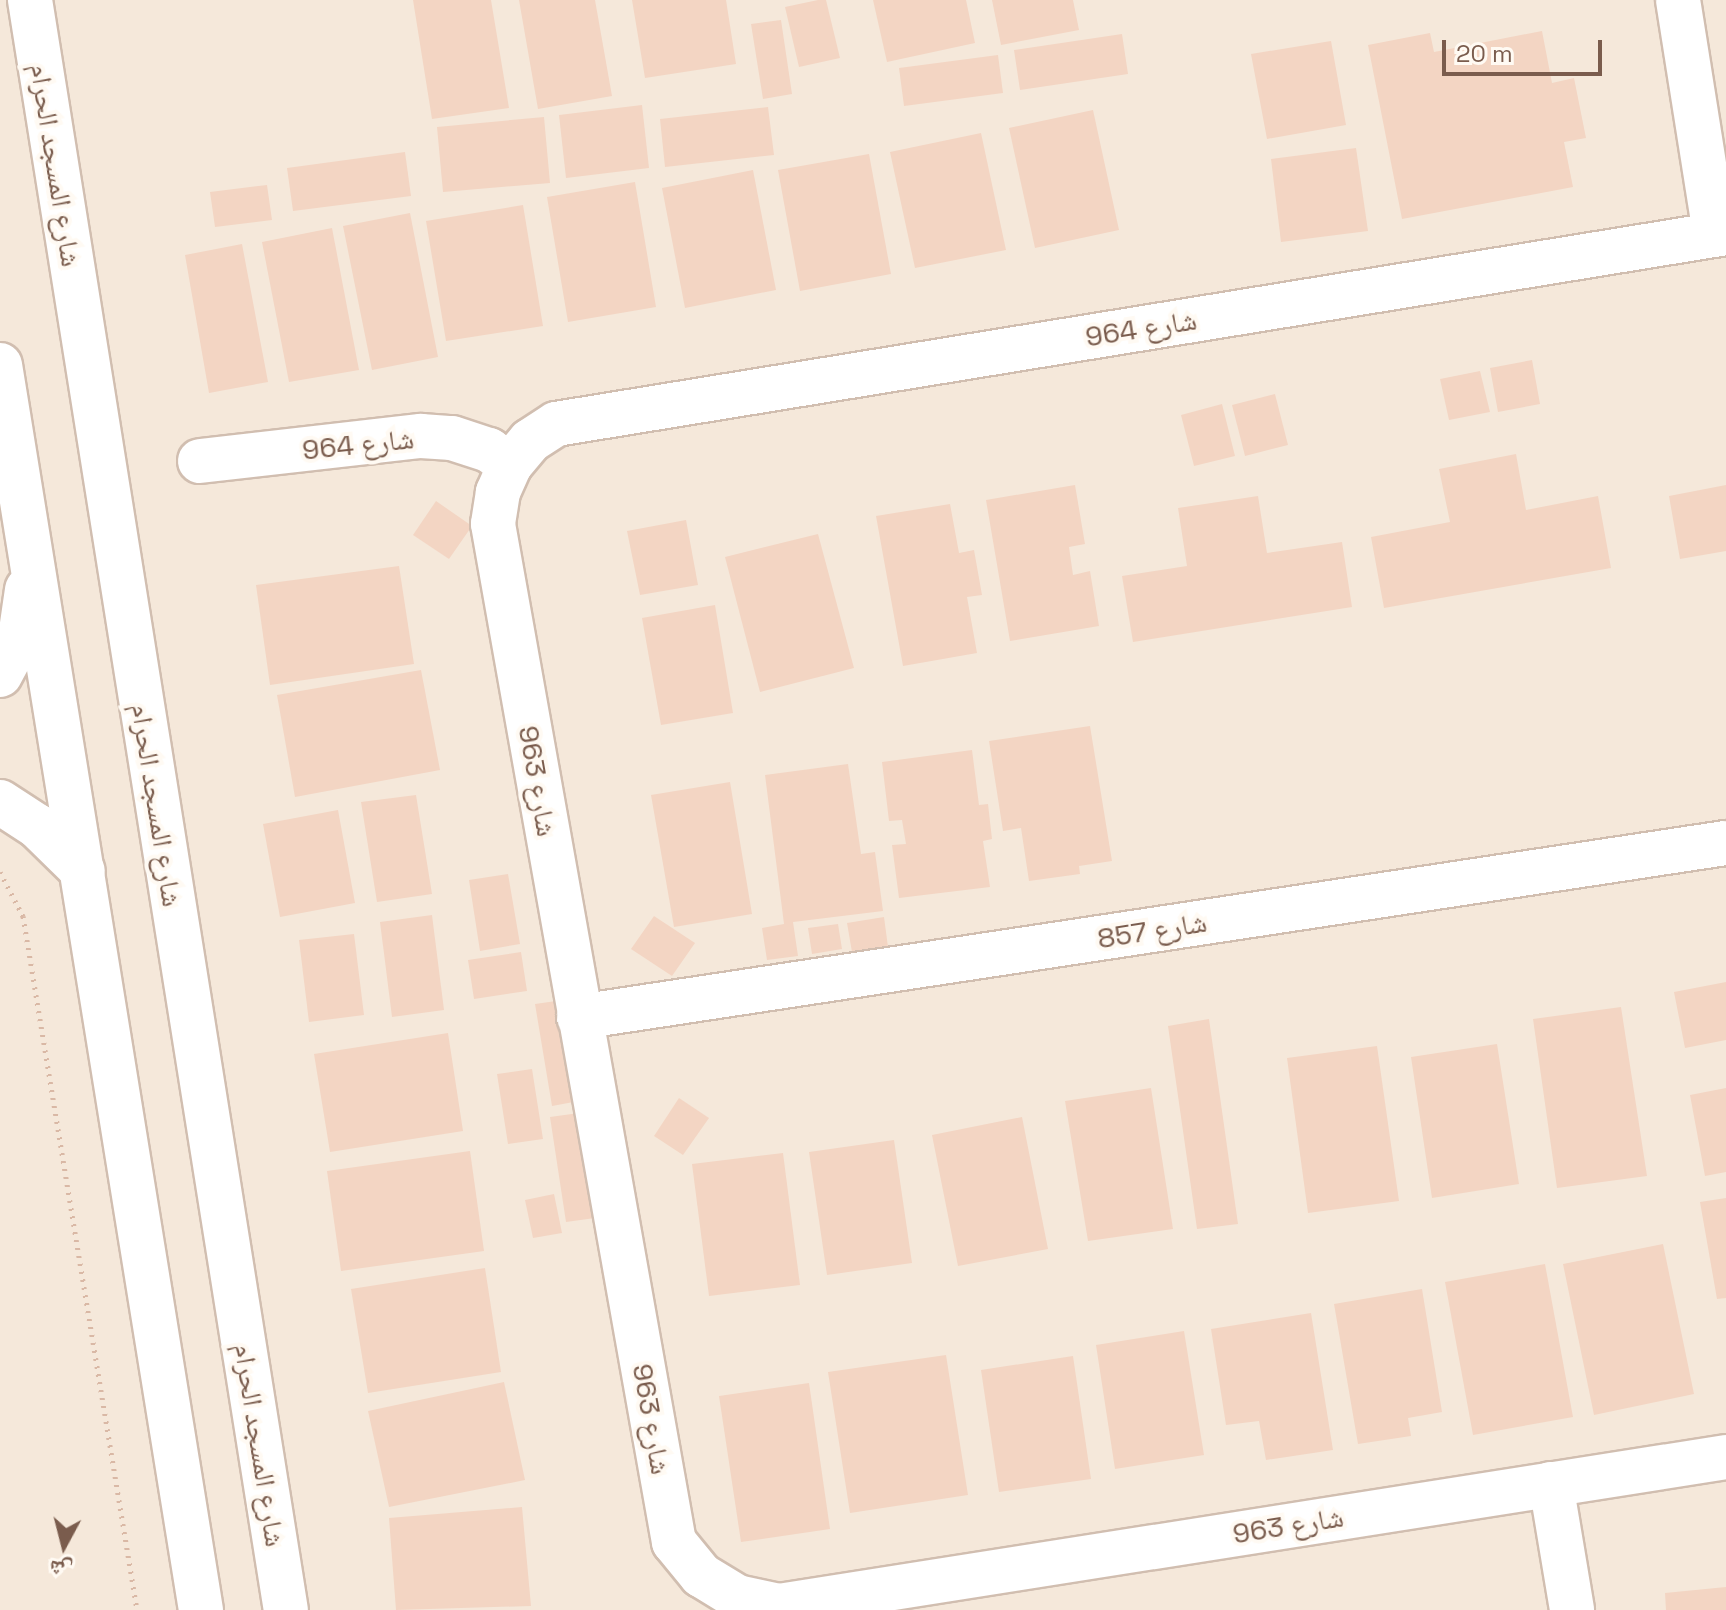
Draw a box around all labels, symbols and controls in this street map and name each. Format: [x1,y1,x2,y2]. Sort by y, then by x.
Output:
scale bar [1446,24,1606,74]
text: 20 m [1456,38,1513,69]
street label: شارع المسجد الحرام [23,61,89,269]
street label: شارع 964 [1083,303,1199,353]
street label: شارع 964 [300,421,416,467]
street label: شارع المسجد الحرام [124,701,190,909]
street label: شارع 963 [512,723,564,839]
street label: شارع 857 [1095,905,1209,955]
street label: شارع المسجد الحرام [227,1341,293,1549]
street label: شارع 963 [626,1361,678,1477]
street label: شارع 963 [1230,1500,1346,1550]
north arrow [24,1506,104,1586]
text: ش [48,1555,74,1585]

